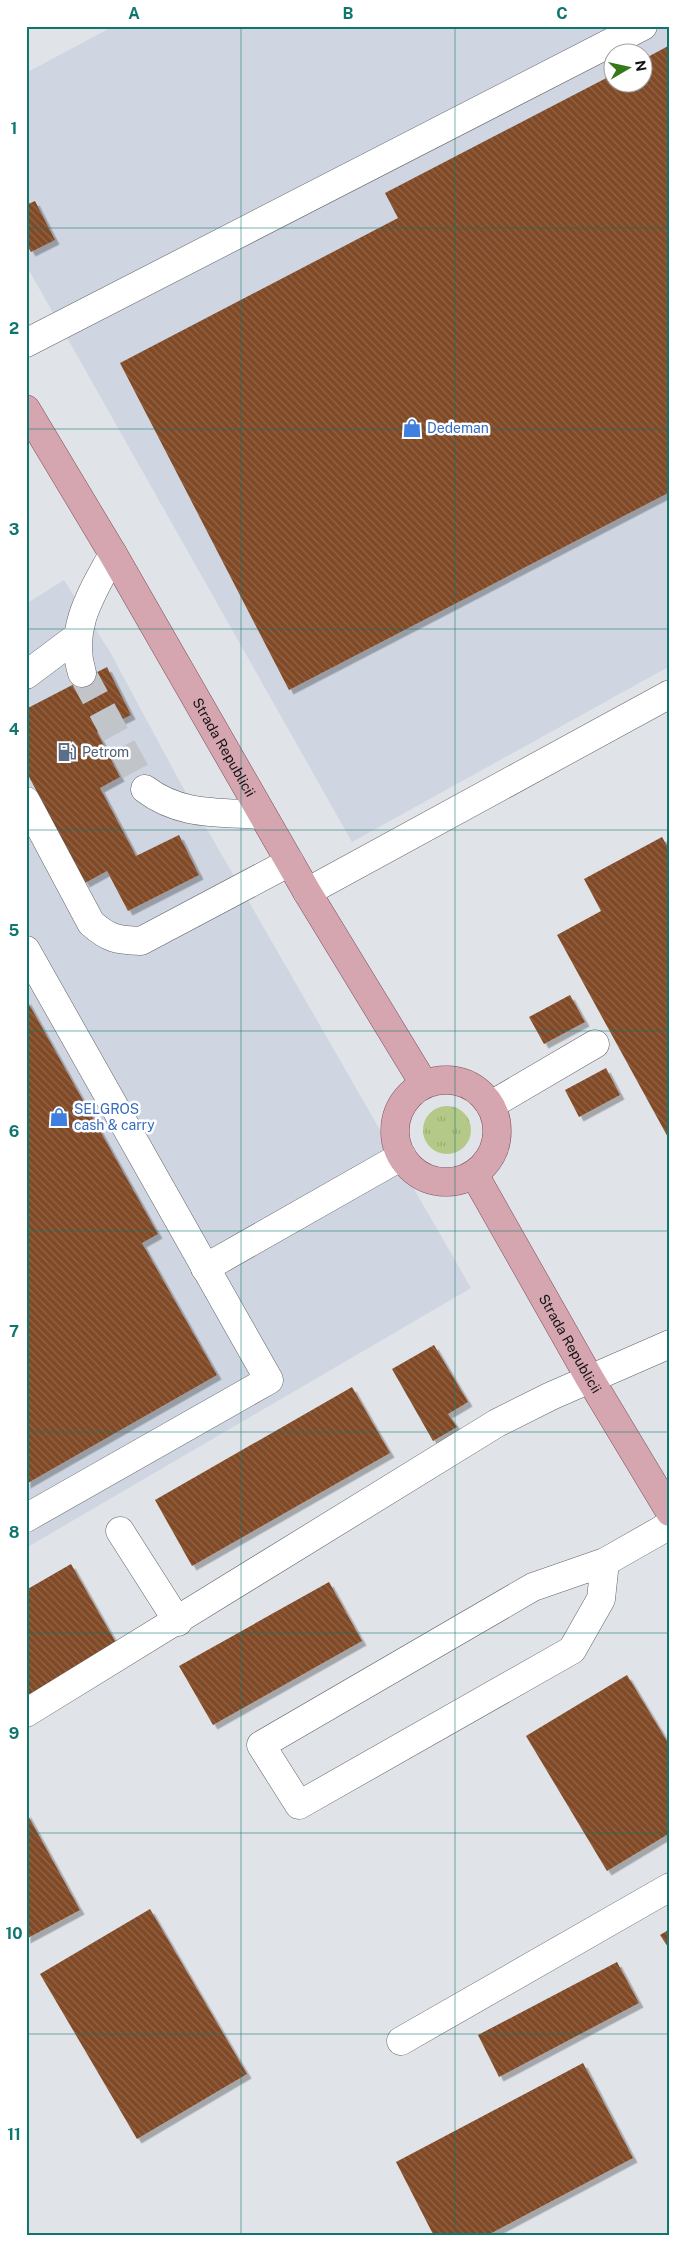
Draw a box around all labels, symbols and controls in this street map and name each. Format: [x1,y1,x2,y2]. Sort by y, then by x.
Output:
text: A [128,4,140,23]
text: B [343,4,354,23]
text: C [556,4,568,23]
north arrow [604,42,654,92]
text: N [632,59,650,73]
text: 1 [11,119,17,138]
text: 2 [9,319,19,338]
shop icon: Dedeman [401,417,423,439]
place label: Dedeman [427,420,489,436]
text: 3 [9,520,19,539]
street label: Strada Republicii [189,695,259,800]
text: 4 [9,720,20,739]
fuel station icon: Petrom [56,741,78,763]
place label: Petrom [82,744,129,760]
text: 5 [9,921,20,940]
place label: SELGROS cash & carry [74,1101,155,1133]
shop icon: SELGROS cash & carry [48,1106,70,1128]
text: 6 [9,1122,19,1141]
street label: Strada Republicii [536,1291,605,1396]
text: 7 [9,1322,19,1341]
text: 8 [9,1523,20,1542]
text: 9 [9,1724,19,1743]
text: 10 [5,1924,23,1943]
text: 11 [7,2125,21,2144]

